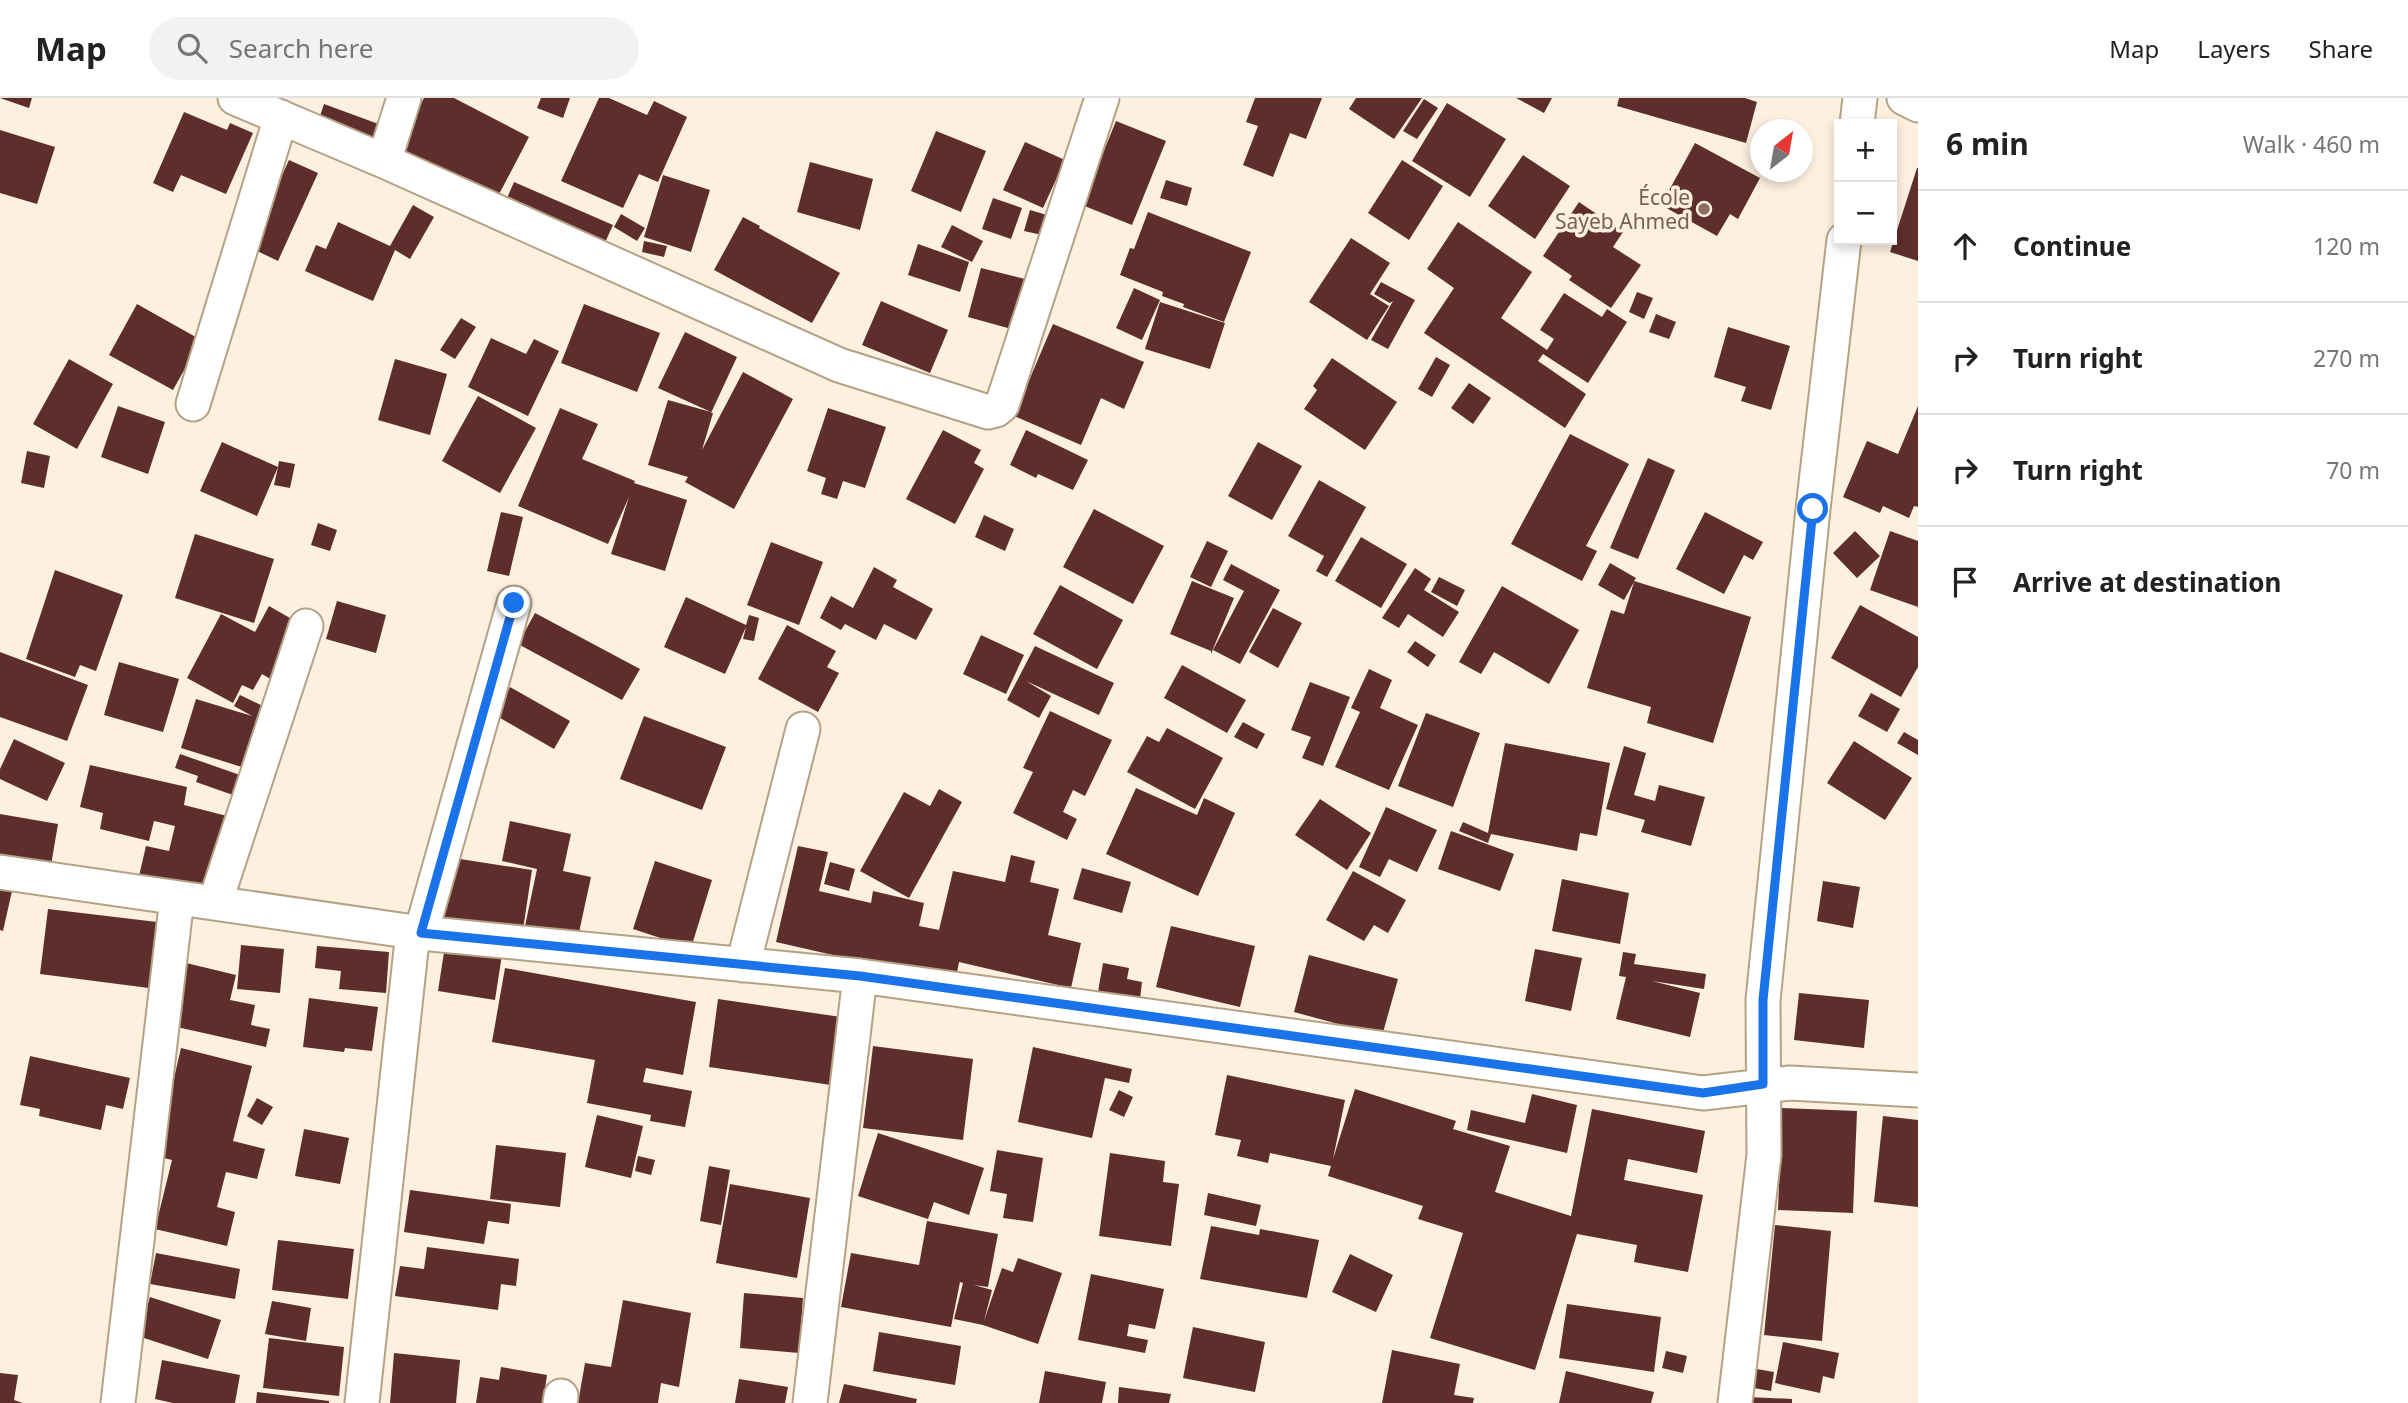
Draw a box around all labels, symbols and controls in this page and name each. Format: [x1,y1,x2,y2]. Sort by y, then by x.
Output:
search box [149,17,639,80]
text: Map [35,26,107,71]
icon: search [173,29,211,67]
text: Search here [229,30,373,66]
text: Map [2109,32,2159,65]
text: Layers [2197,32,2271,65]
text: Share [2309,32,2373,65]
north arrow [1750,119,1813,182]
map controls [1834,119,1897,245]
button: + [1834,119,1897,182]
text: 6 min [1946,123,2029,164]
text: Walk · 460 m [2243,128,2380,160]
button: − [1834,182,1897,245]
place label: École Sayeb Ahmed [1555,183,1690,235]
marker: École Sayeb Ahmed [1696,201,1712,217]
icon: ahead [1946,227,1984,265]
text: Continue [2013,228,2131,264]
text: 120 m [2313,230,2380,262]
icon: right [1946,339,1984,377]
text: Turn right [2013,340,2143,376]
text: 270 m [2313,342,2380,374]
icon: right [1946,451,1984,489]
text: Turn right [2013,452,2143,488]
text: 70 m [2326,454,2380,486]
route start [1797,493,1828,524]
icon: arrive [1946,563,1984,601]
text: Arrive at destination [2013,564,2282,600]
route end [498,587,529,618]

